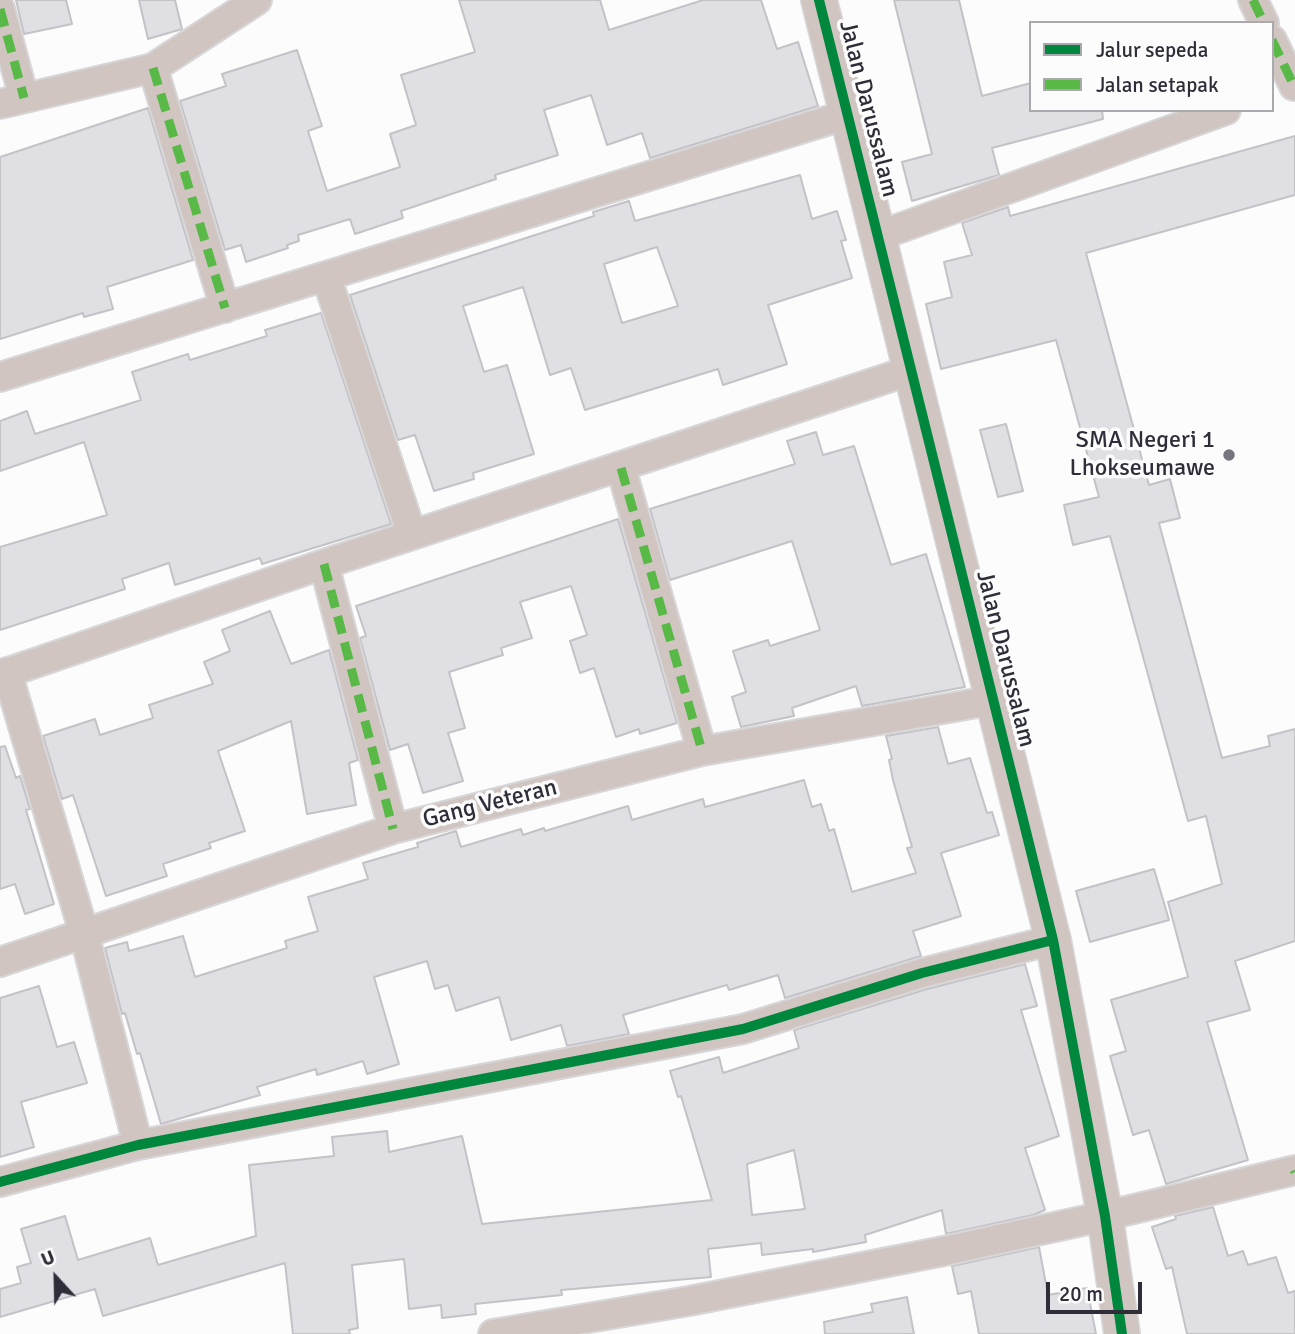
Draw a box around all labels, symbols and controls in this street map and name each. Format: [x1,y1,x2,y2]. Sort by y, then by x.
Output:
street label: Jalan Darussalam [832,18,904,200]
legend [1029,21,1274,112]
text: Jalur sepeda [1096,37,1208,63]
text: Jalan setapak [1096,72,1218,98]
place label: SMA Negeri 1 Lhokseumawe [1069,427,1215,483]
marker: SMA Negeri 1 Lhokseumawe [1221,447,1237,463]
street label: Jalan Darussalam [969,568,1041,750]
street label: Gang Veteran [420,773,560,835]
north arrow [21,1243,91,1313]
text: U [38,1245,59,1272]
scale bar [1050,1268,1146,1312]
text: 20 m [1059,1281,1103,1307]

